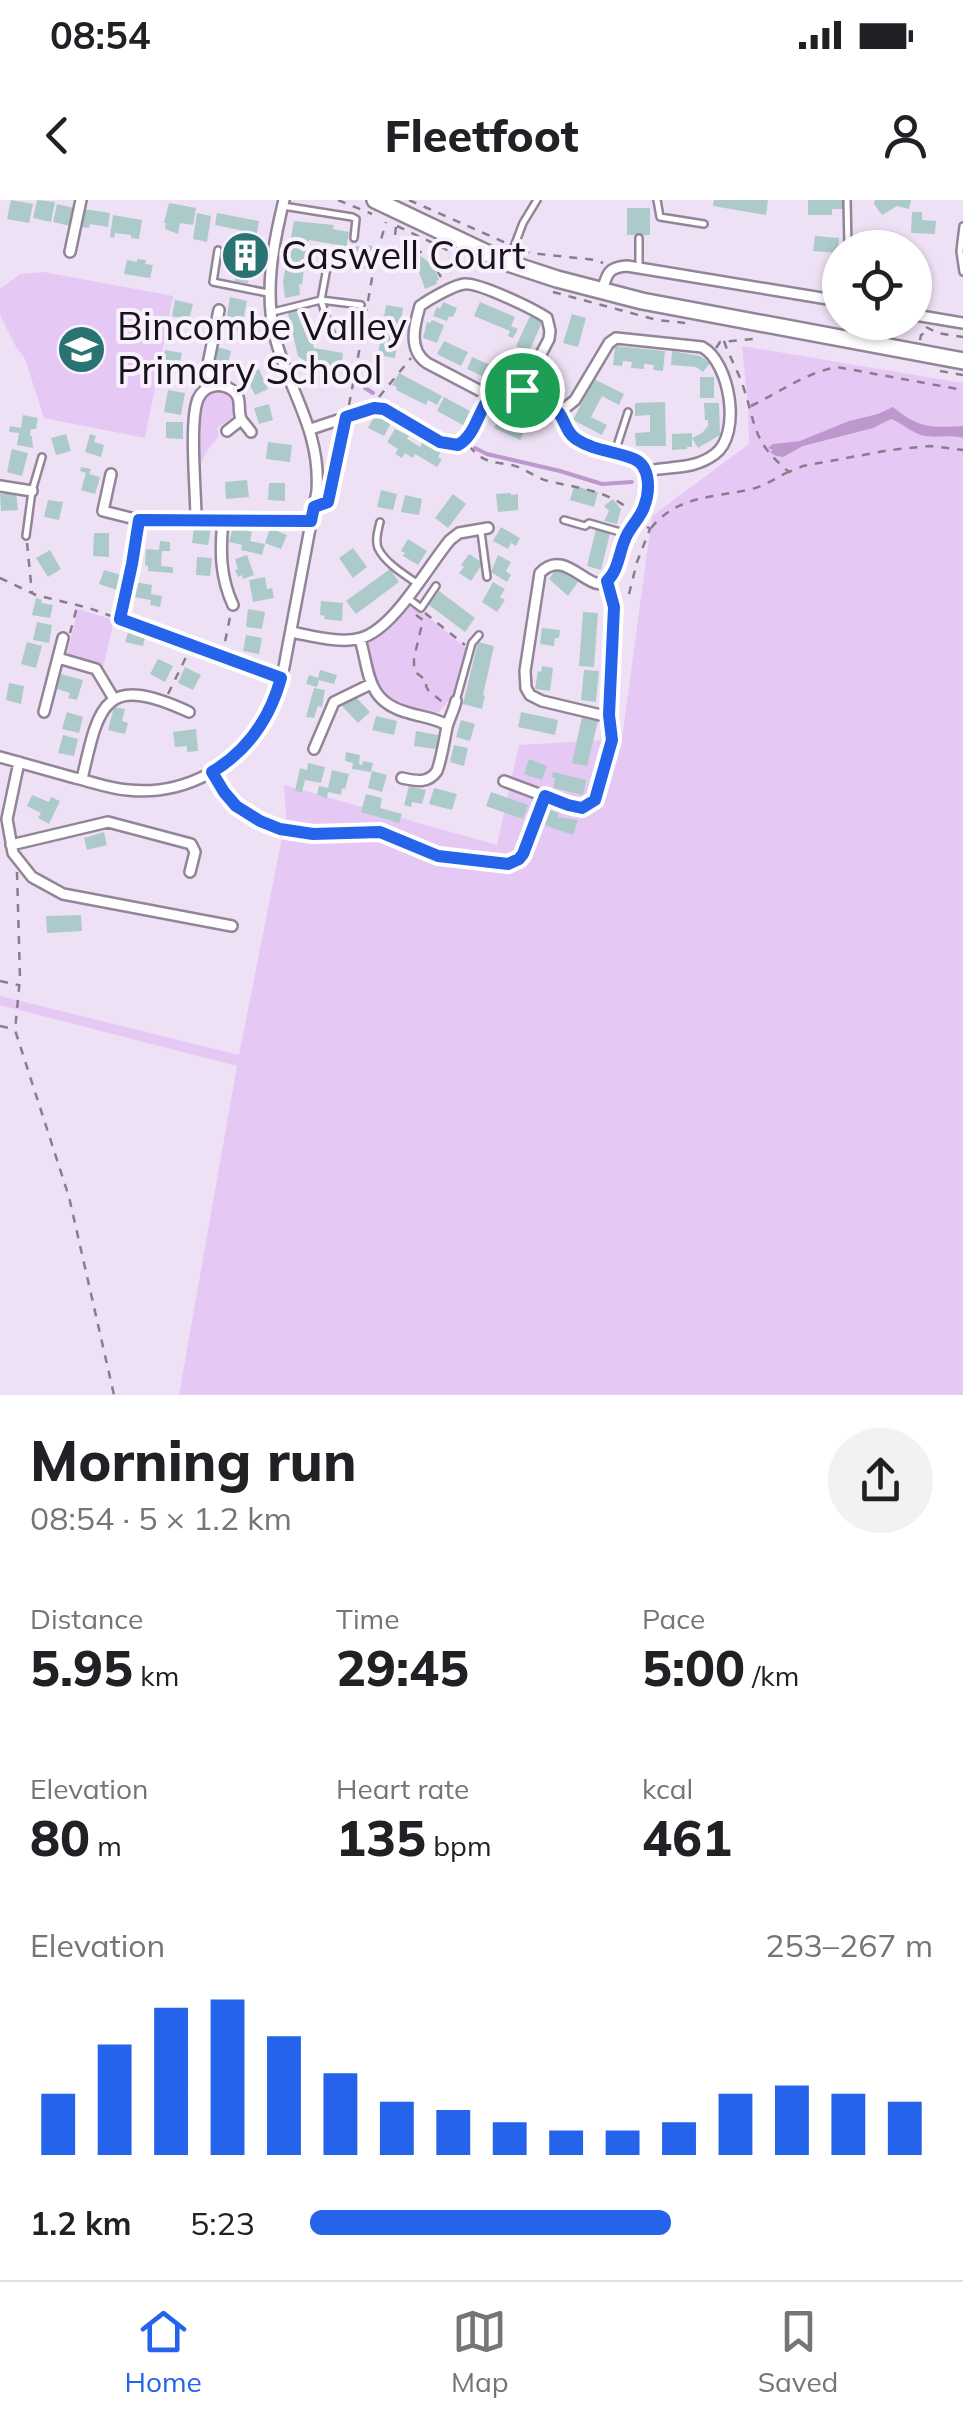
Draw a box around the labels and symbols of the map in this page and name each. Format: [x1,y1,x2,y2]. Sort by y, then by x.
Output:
building icon: Caswell Court [220,230,272,282]
place label: Caswell Court [281,231,525,279]
place label: Bincombe Valley Primary School [117,302,407,394]
school or university icon: Bincombe Valley Primary School [56,323,108,375]
pin [480,348,565,433]

